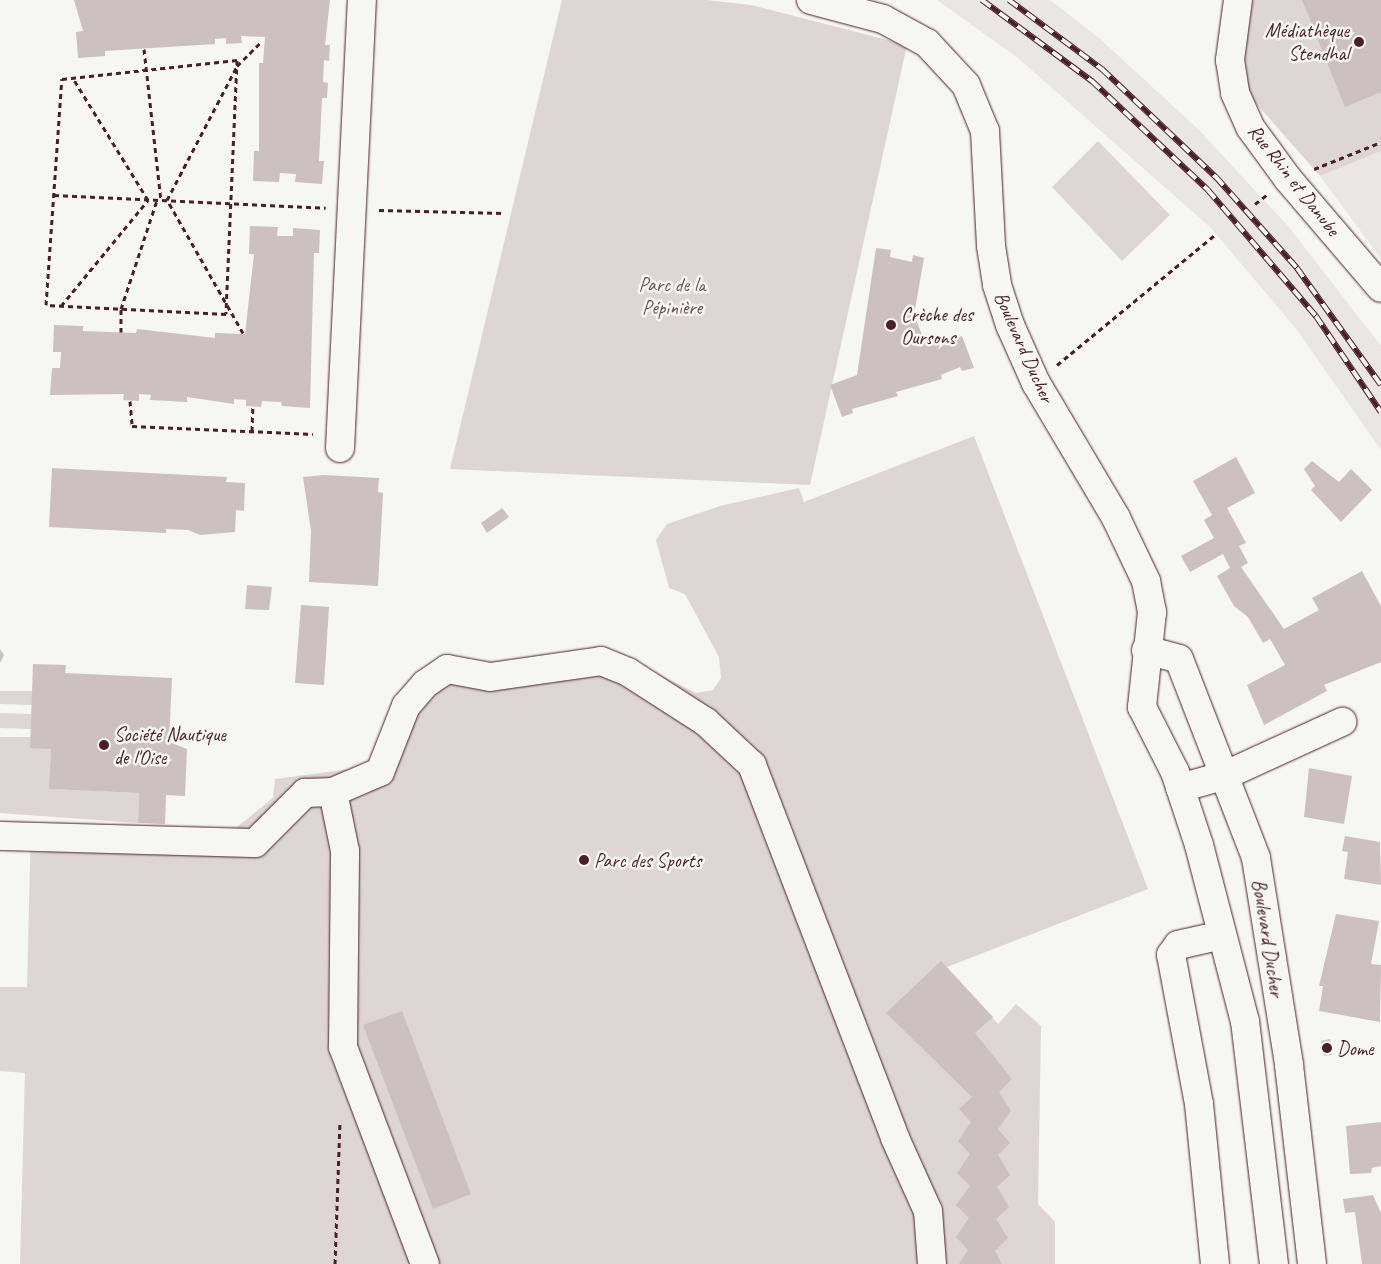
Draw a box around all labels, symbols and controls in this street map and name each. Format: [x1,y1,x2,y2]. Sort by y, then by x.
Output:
place label: Médiathèque Stendhal [1265,19,1349,66]
marker: Médiathèque Stendhal [1353,36,1365,48]
street label: Rue Rhin et Danube [1243,119,1345,241]
park label: Parc de la Pépinière [638,273,706,320]
street label: Boulevard Ducher [989,288,1059,406]
place label: Crèche des Oursons [901,302,973,349]
marker: Crèche des Oursons [885,319,897,331]
place label: Société Nautique de l'Oise [114,722,226,769]
marker: Société Nautique de l'Oise [98,739,110,751]
place label: Parc des Sports [594,848,701,872]
marker: Parc des Sports [578,854,590,866]
street label: Boulevard Ducher [1247,877,1289,999]
place label: Dome [1337,1036,1374,1060]
marker: Dome [1321,1042,1333,1054]

